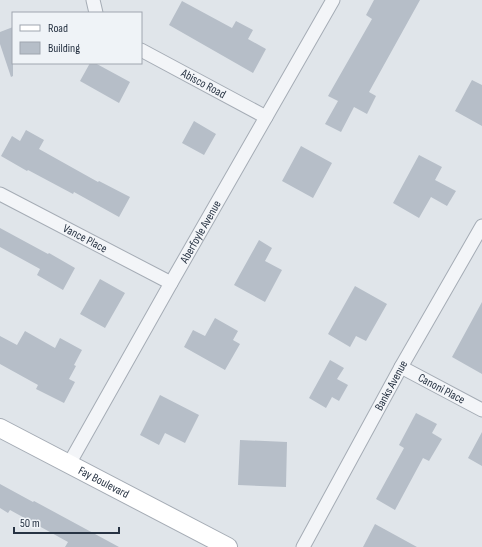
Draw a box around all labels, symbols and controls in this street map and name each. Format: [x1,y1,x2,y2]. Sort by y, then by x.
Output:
legend [12,12,142,64]
text: Road [48,21,68,36]
text: Building [48,41,80,56]
street label: Abisco Road [178,65,228,102]
street label: Aberfoyle Avenue [177,198,225,267]
street label: Vance Place [60,221,110,257]
street label: Banks Avenue [372,358,411,413]
street label: Canoni Place [415,370,468,408]
street label: Fay Boulevard [76,463,131,502]
scale bar [14,509,119,535]
text: 50 m [20,516,40,531]

